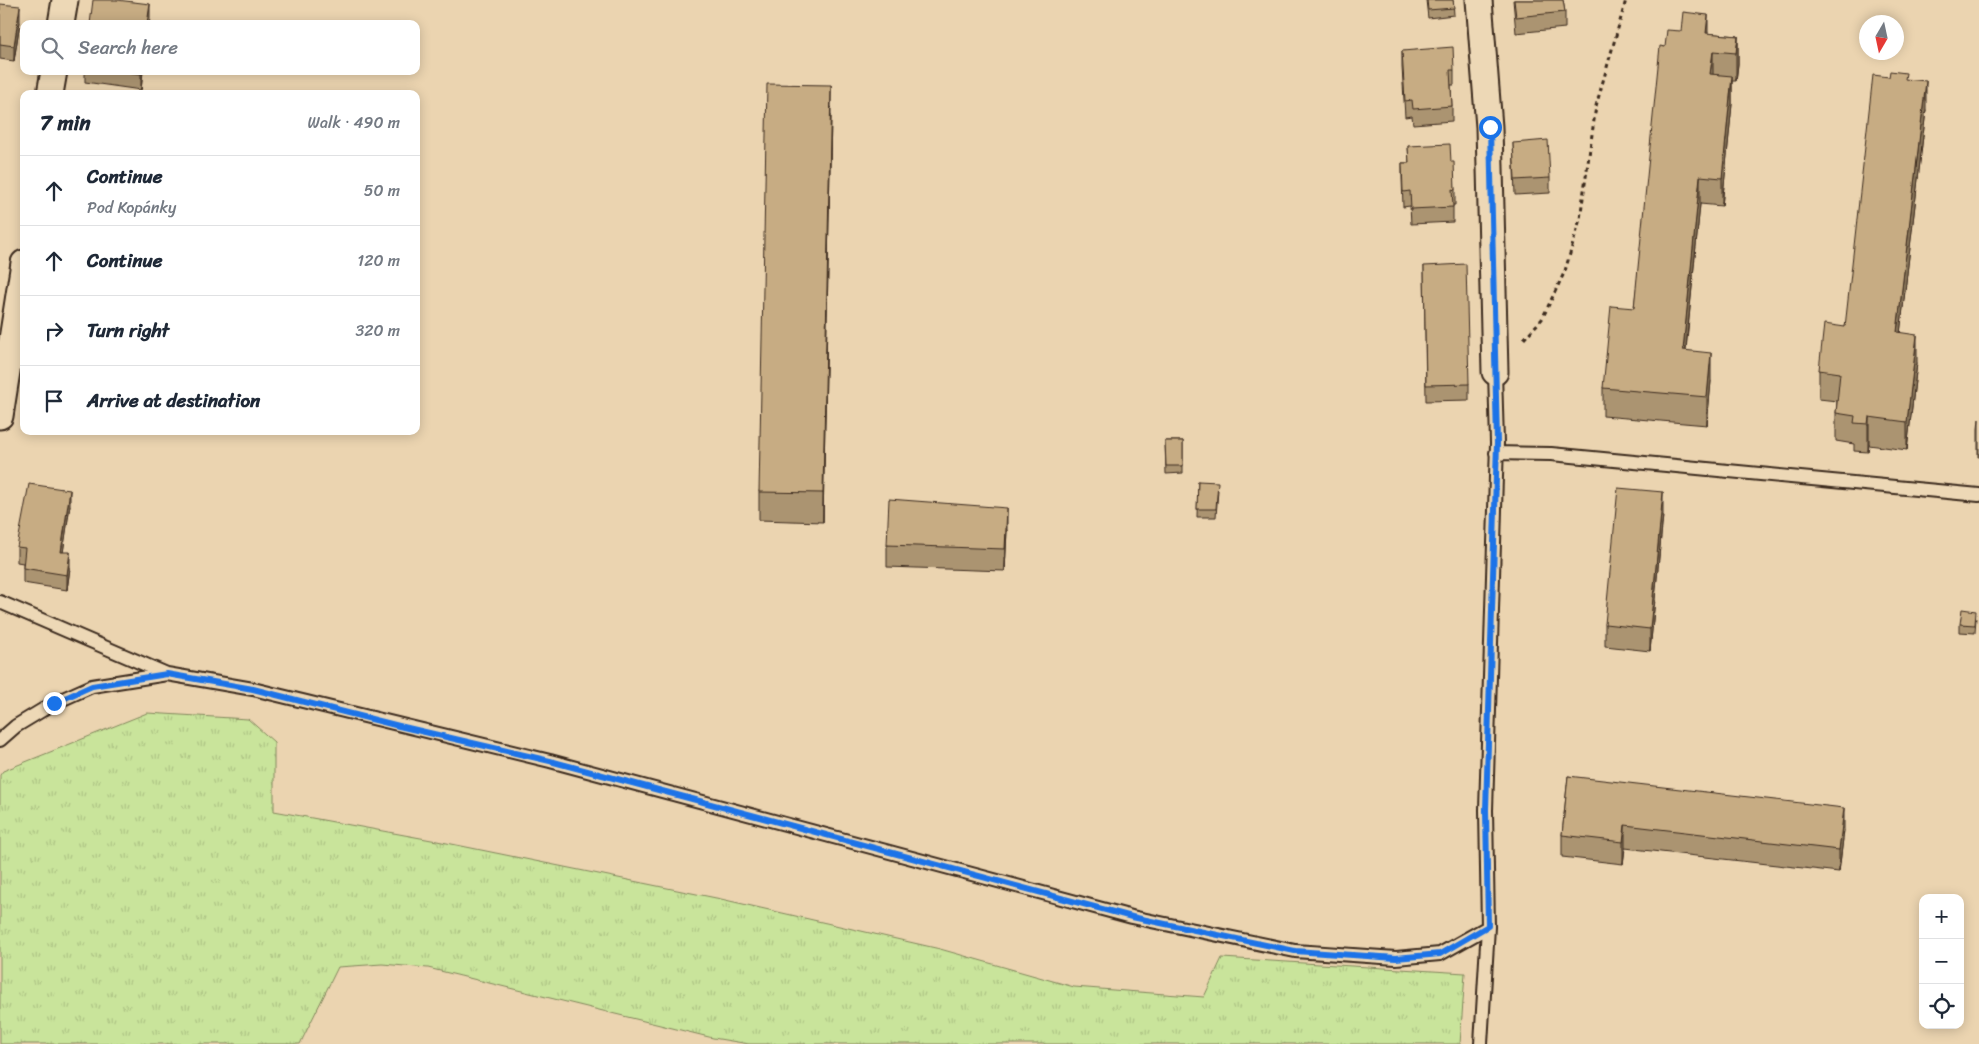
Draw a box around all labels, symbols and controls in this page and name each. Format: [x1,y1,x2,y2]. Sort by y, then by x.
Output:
north arrow [1859,15,1904,60]
search box [20,20,420,75]
text: Search here [78,31,178,64]
icon: search [38,34,66,62]
text: 7 min [40,104,91,142]
text: Walk · 490 m [308,108,400,137]
route start [1479,116,1502,139]
text: Continue [87,160,163,193]
text: 50 m [364,176,400,205]
icon: ahead [40,177,68,205]
text: Pod Kopánky [87,193,176,222]
text: Continue [87,244,163,277]
text: 120 m [357,246,400,275]
icon: ahead [40,247,68,275]
text: Turn right [87,314,169,347]
text: 320 m [355,316,400,345]
icon: right [40,317,68,345]
text: Arrive at destination [87,384,260,417]
icon: arrive [40,387,68,415]
route end [43,692,66,715]
map controls [1919,894,1964,1029]
button: + [1919,894,1964,939]
button: − [1919,939,1964,984]
button: locate [1919,984,1964,1029]

